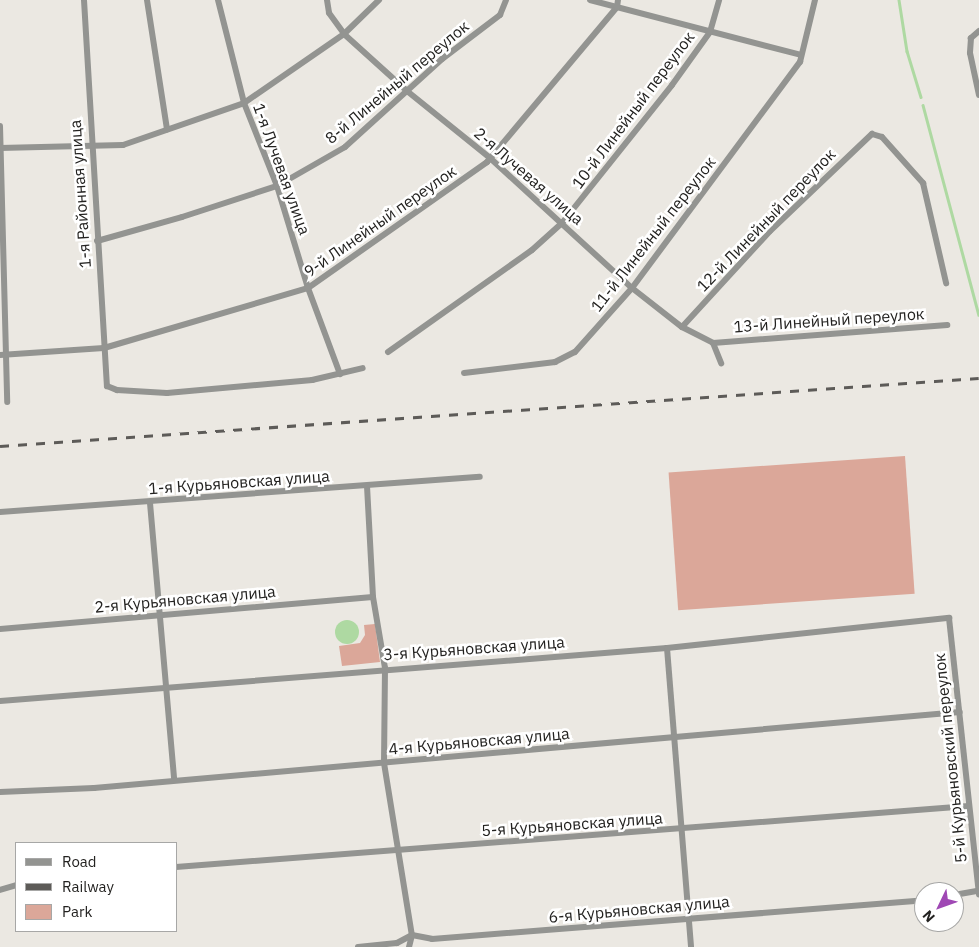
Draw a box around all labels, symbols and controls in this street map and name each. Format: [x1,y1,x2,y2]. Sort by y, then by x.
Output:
street label: 8-й Линейный переулок [321,16,473,148]
street label: 10-й Линейный переулок [568,28,698,192]
street label: 1-я Лучевая улица [249,101,315,237]
street label: 1-я Районная улица [65,119,95,269]
street label: 2-я Лучевая улица [470,123,588,229]
street label: 12-й Линейный переулок [693,145,839,295]
street label: 11-й Линейный переулок [587,153,719,315]
street label: 9-й Линейный переулок [300,161,460,281]
street label: 13-й Линейный переулок [733,304,925,336]
street label: 1-я Курьяновская улица [148,466,330,498]
street label: 2-я Курьяновская улица [94,582,276,616]
street label: 3-я Курьяновская улица [383,632,565,664]
street label: 5-й Курьяновский переулок [929,652,971,864]
street label: 4-я Курьяновская улица [388,724,570,758]
street label: 5-я Курьяновская улица [481,808,663,840]
legend [15,842,178,932]
text: Road [62,852,97,871]
text: Railway [62,877,114,896]
north arrow [914,882,964,932]
street label: 6-я Курьяновская улица [548,892,730,926]
text: Park [62,902,92,921]
text: N [919,907,939,926]

